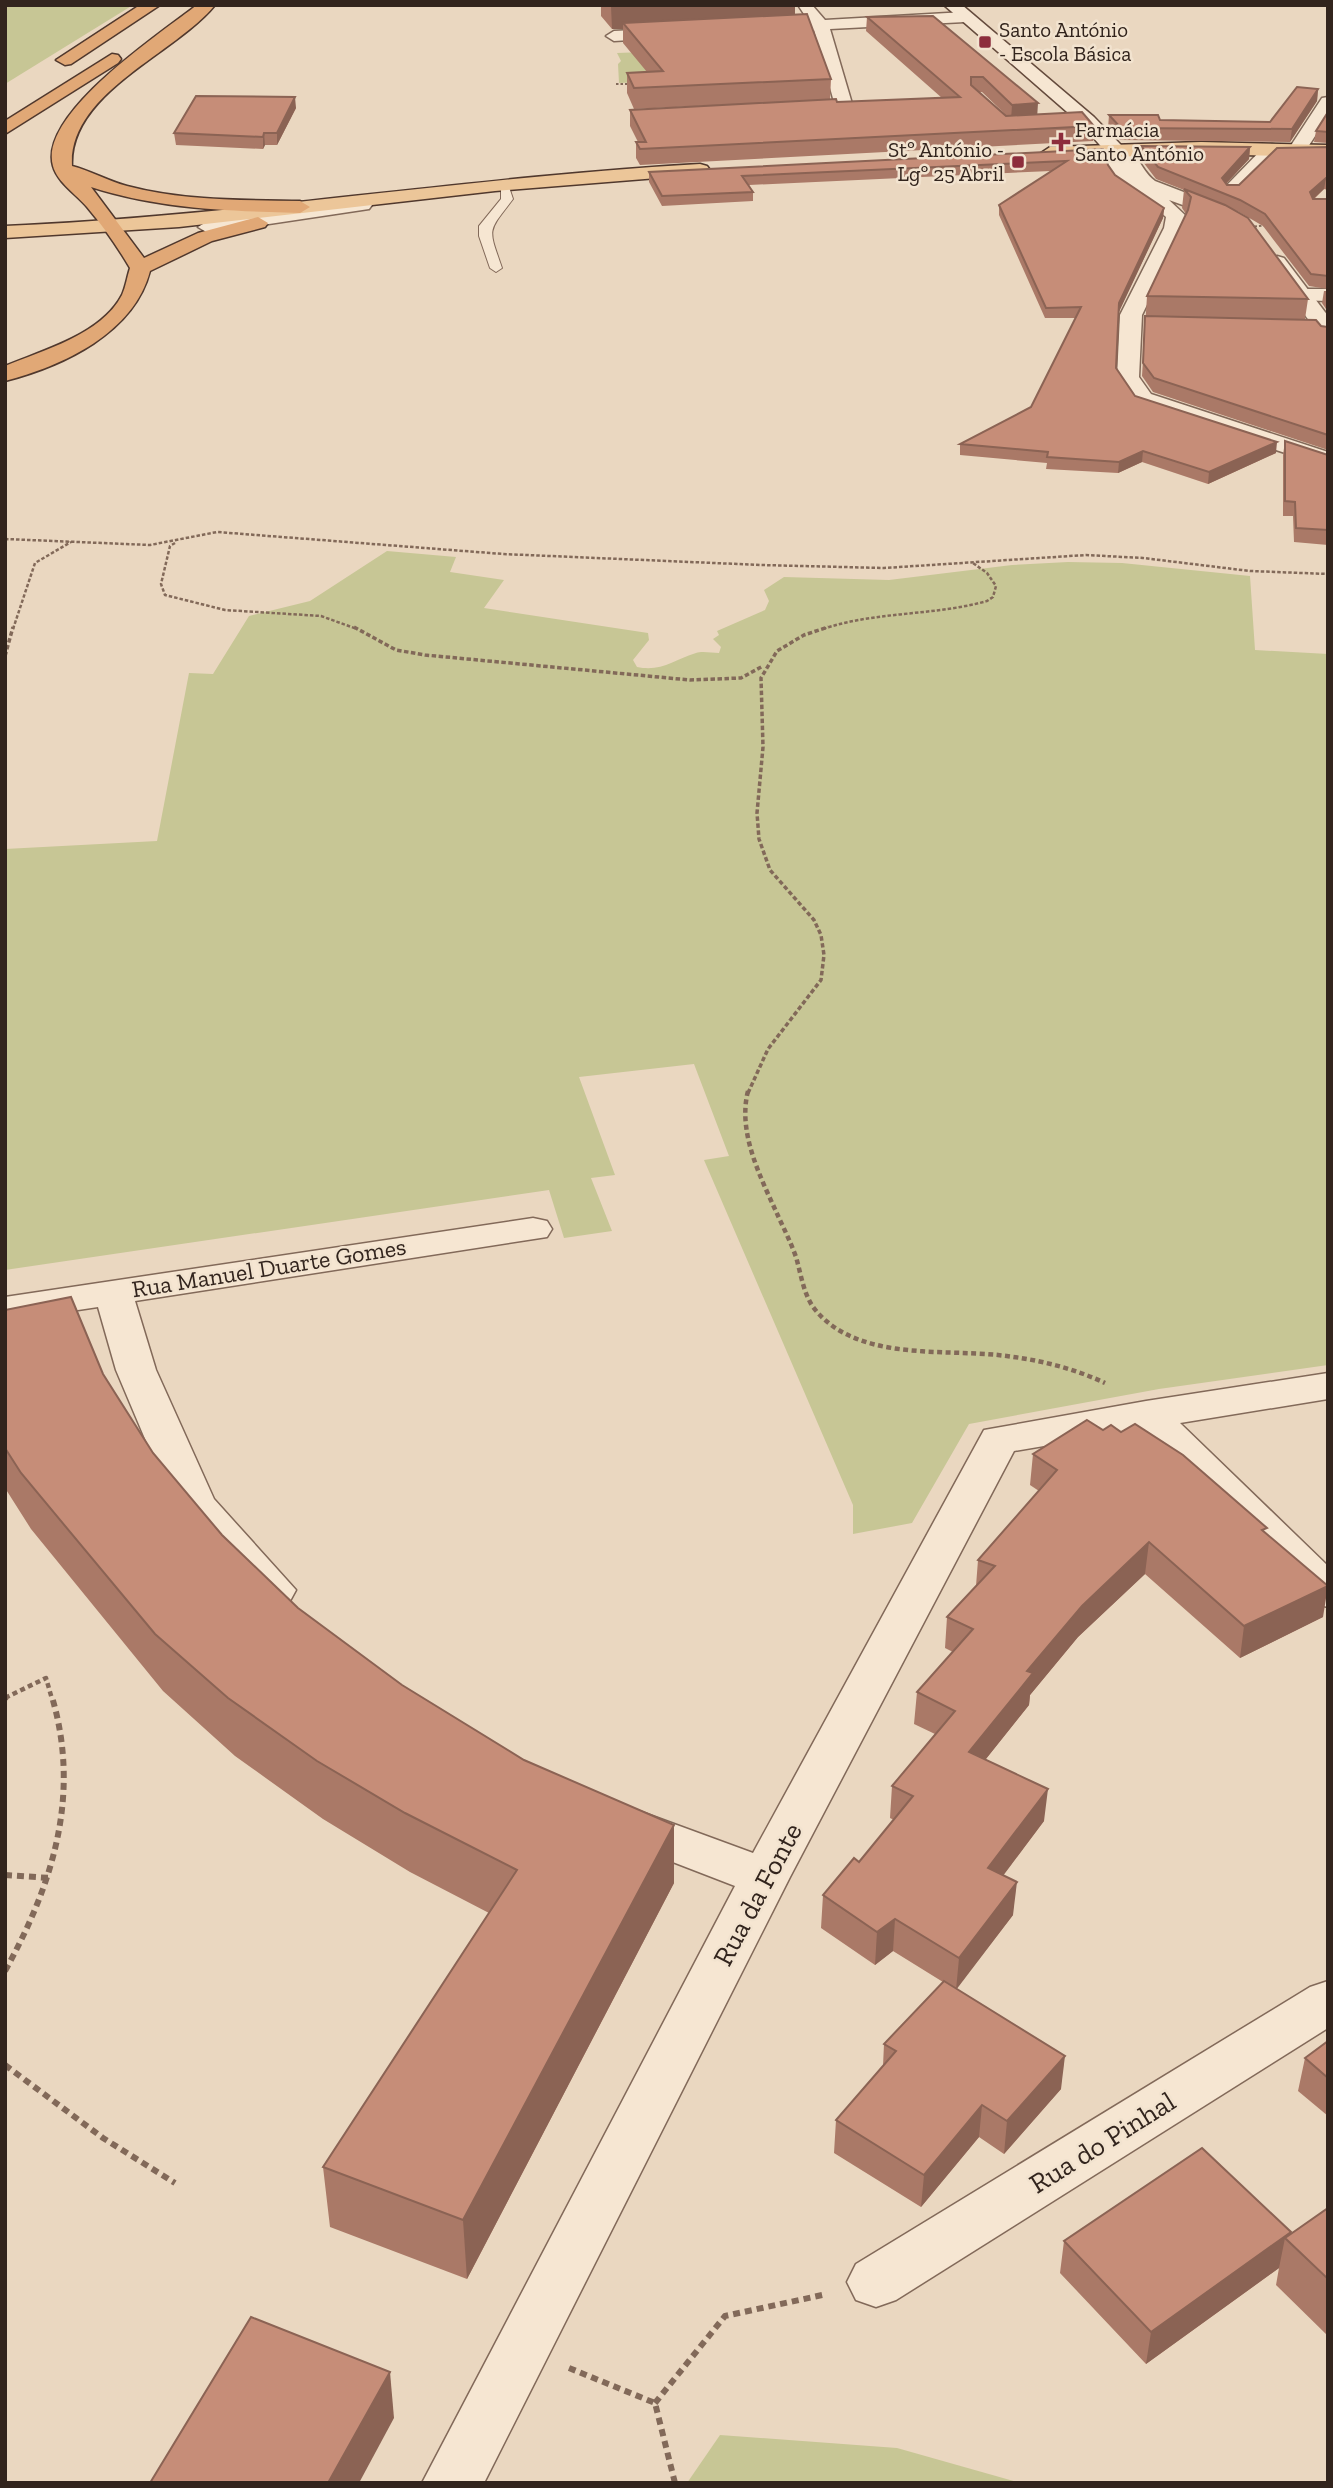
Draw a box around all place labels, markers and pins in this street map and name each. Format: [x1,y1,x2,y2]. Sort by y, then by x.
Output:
place label: Santo António - Escola Básica [999,17,1131,66]
marker: Santo António - Escola Básica [977,34,993,50]
place label: Farmácia Santo António [1075,117,1204,166]
marker: Farmácia Santo António [1053,134,1069,150]
place label: Stº António - Lgº 25 Abril [888,137,1004,186]
marker: Stº António - Lgº 25 Abril [1010,154,1026,170]

